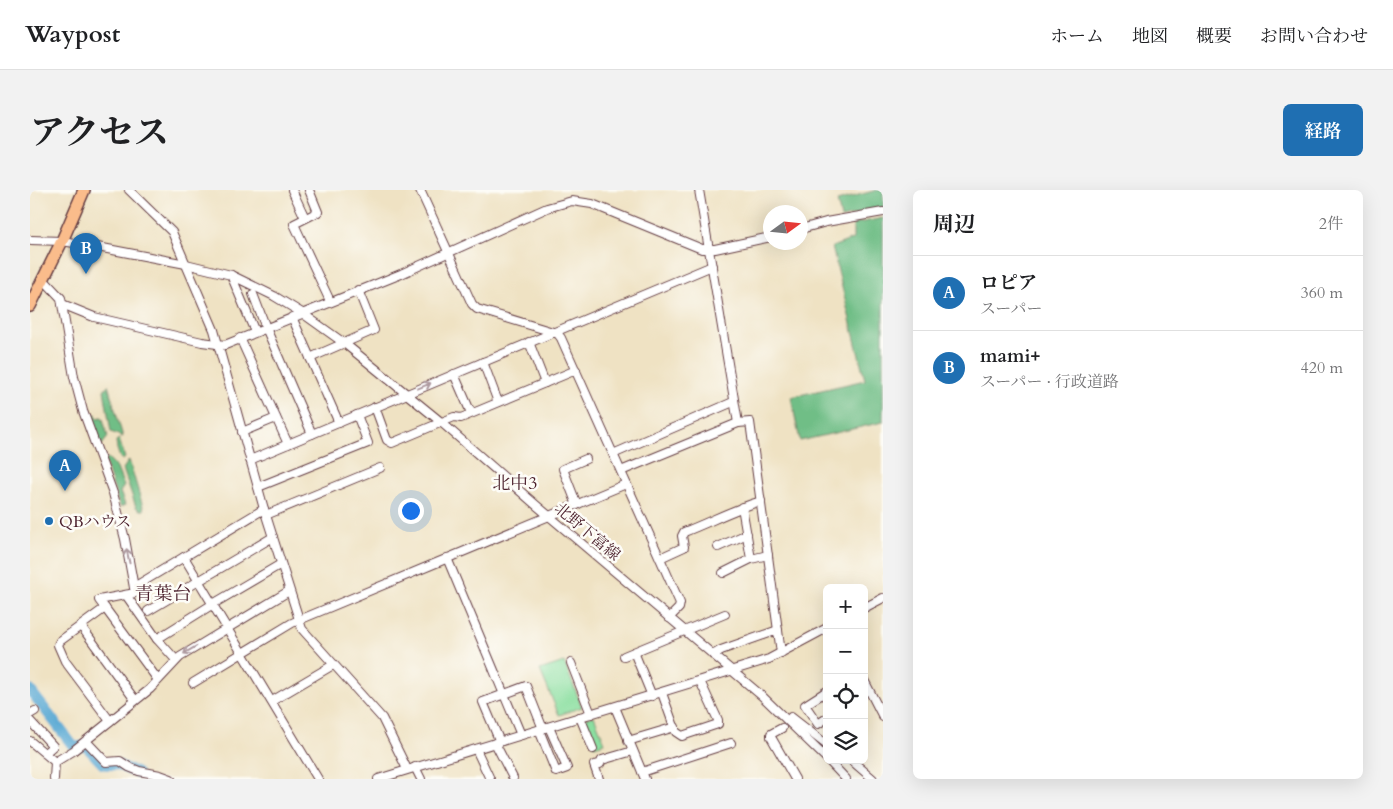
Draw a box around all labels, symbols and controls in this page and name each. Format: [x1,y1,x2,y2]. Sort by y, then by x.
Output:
text: Waypost [25,18,120,51]
text: ホーム [1050,24,1104,49]
text: 地図 [1132,24,1168,49]
text: 概要 [1196,24,1232,49]
text: お問い合わせ [1260,24,1368,49]
button: 経路 [1283,104,1363,156]
text: アクセス [30,109,169,157]
north arrow [763,205,808,250]
text: 周辺 [933,210,975,239]
text: 2件 [1319,213,1343,235]
pin: B [70,233,102,274]
text: ロピア [980,270,1037,296]
text: A [943,282,955,304]
text: 360 m [1301,282,1343,304]
text: スーパー [980,298,1042,320]
text: mami+ [980,343,1040,369]
text: B [943,357,955,379]
text: 420 m [1301,357,1343,379]
text: スーパー · 行政道路 [980,371,1119,393]
one-way arrow [416,381,431,391]
pin: A [49,450,81,491]
district label: 北中3 [492,471,538,496]
your location [398,498,424,524]
street label: 北野下富線 [550,498,625,566]
place label: QBハウス [59,511,131,533]
marker: QBハウス [43,515,55,527]
one-way arrow [123,549,133,565]
district label: 青葉台 [134,581,192,607]
map controls [823,584,868,764]
button: + [823,584,868,629]
button: − [823,629,868,674]
one-way arrow [184,646,198,656]
button: locate [823,674,868,719]
button: layers [823,719,868,764]

